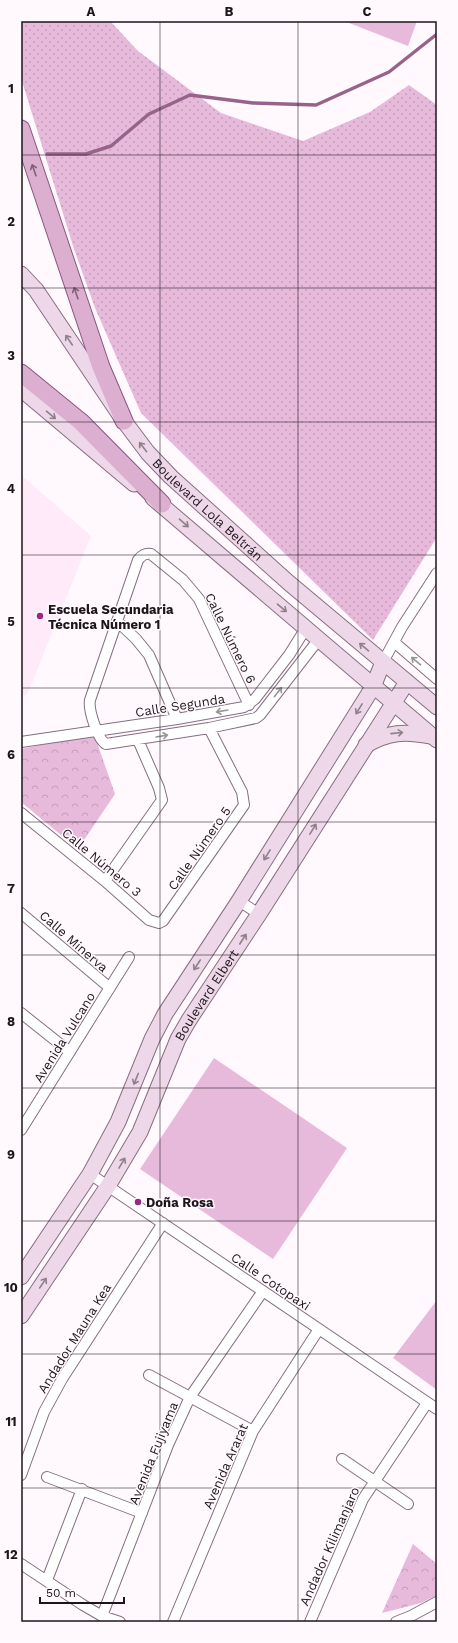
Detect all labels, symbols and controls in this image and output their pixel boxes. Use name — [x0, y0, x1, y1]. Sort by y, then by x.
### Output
text: A — [87, 4, 96, 19]
text: B — [225, 4, 234, 19]
text: C — [363, 4, 372, 19]
text: 1 — [8, 81, 14, 96]
one-way arrow — [30, 164, 37, 177]
text: 2 — [7, 214, 15, 229]
one-way arrow — [72, 287, 79, 300]
one-way arrow — [65, 335, 73, 346]
text: 3 — [7, 348, 15, 363]
one-way arrow — [45, 410, 56, 419]
one-way arrow — [139, 441, 147, 452]
street label: Boulevard Lola Beltrán — [149, 456, 266, 564]
text: 4 — [7, 481, 16, 496]
one-way arrow — [179, 519, 189, 528]
street label: Calle Número 6 — [202, 591, 259, 686]
place label: Escuela Secundaria Técnica Número 1 — [48, 602, 174, 632]
one-way arrow — [277, 604, 288, 613]
marker: Escuela Secundaria Técnica Número 1 — [35, 611, 45, 621]
text: 5 — [7, 614, 15, 629]
one-way arrow — [358, 642, 369, 651]
one-way arrow — [410, 656, 421, 665]
one-way arrow — [274, 686, 282, 697]
street label: Calle Segunda — [134, 691, 227, 720]
one-way arrow — [354, 703, 362, 715]
one-way arrow — [216, 708, 229, 716]
one-way arrow — [391, 729, 404, 737]
one-way arrow — [155, 732, 168, 740]
text: 6 — [7, 747, 15, 762]
street label: Calle Número 5 — [165, 804, 234, 893]
one-way arrow — [309, 824, 317, 835]
street label: Calle Número 3 — [59, 825, 144, 900]
one-way arrow — [263, 849, 271, 861]
text: 7 — [7, 881, 15, 896]
street label: Calle Minerva — [36, 908, 111, 976]
one-way arrow — [239, 933, 247, 944]
street label: Boulevard Elbert — [172, 946, 242, 1043]
one-way arrow — [193, 959, 201, 970]
street label: Avenida Vulcano — [31, 989, 98, 1085]
text: 8 — [7, 1014, 15, 1029]
one-way arrow — [132, 1072, 140, 1084]
text: 9 — [7, 1147, 15, 1162]
one-way arrow — [118, 1157, 126, 1169]
place label: Doña Rosa — [146, 1195, 214, 1210]
marker: Doña Rosa — [133, 1197, 143, 1207]
street label: Calle Cotopaxi — [228, 1249, 313, 1313]
one-way arrow — [39, 1278, 47, 1289]
text: 10 — [4, 1280, 18, 1295]
street label: Andador Mauna Kea — [35, 1280, 115, 1396]
street label: Avenida Fujiyama — [126, 1399, 181, 1507]
text: 11 — [5, 1414, 17, 1429]
street label: Avenida Ararat — [200, 1421, 251, 1511]
street label: Andador Kilimanjaro — [296, 1484, 363, 1608]
text: 12 — [4, 1547, 18, 1562]
scale bar — [40, 1579, 124, 1605]
text: 50 m — [46, 1586, 76, 1600]

